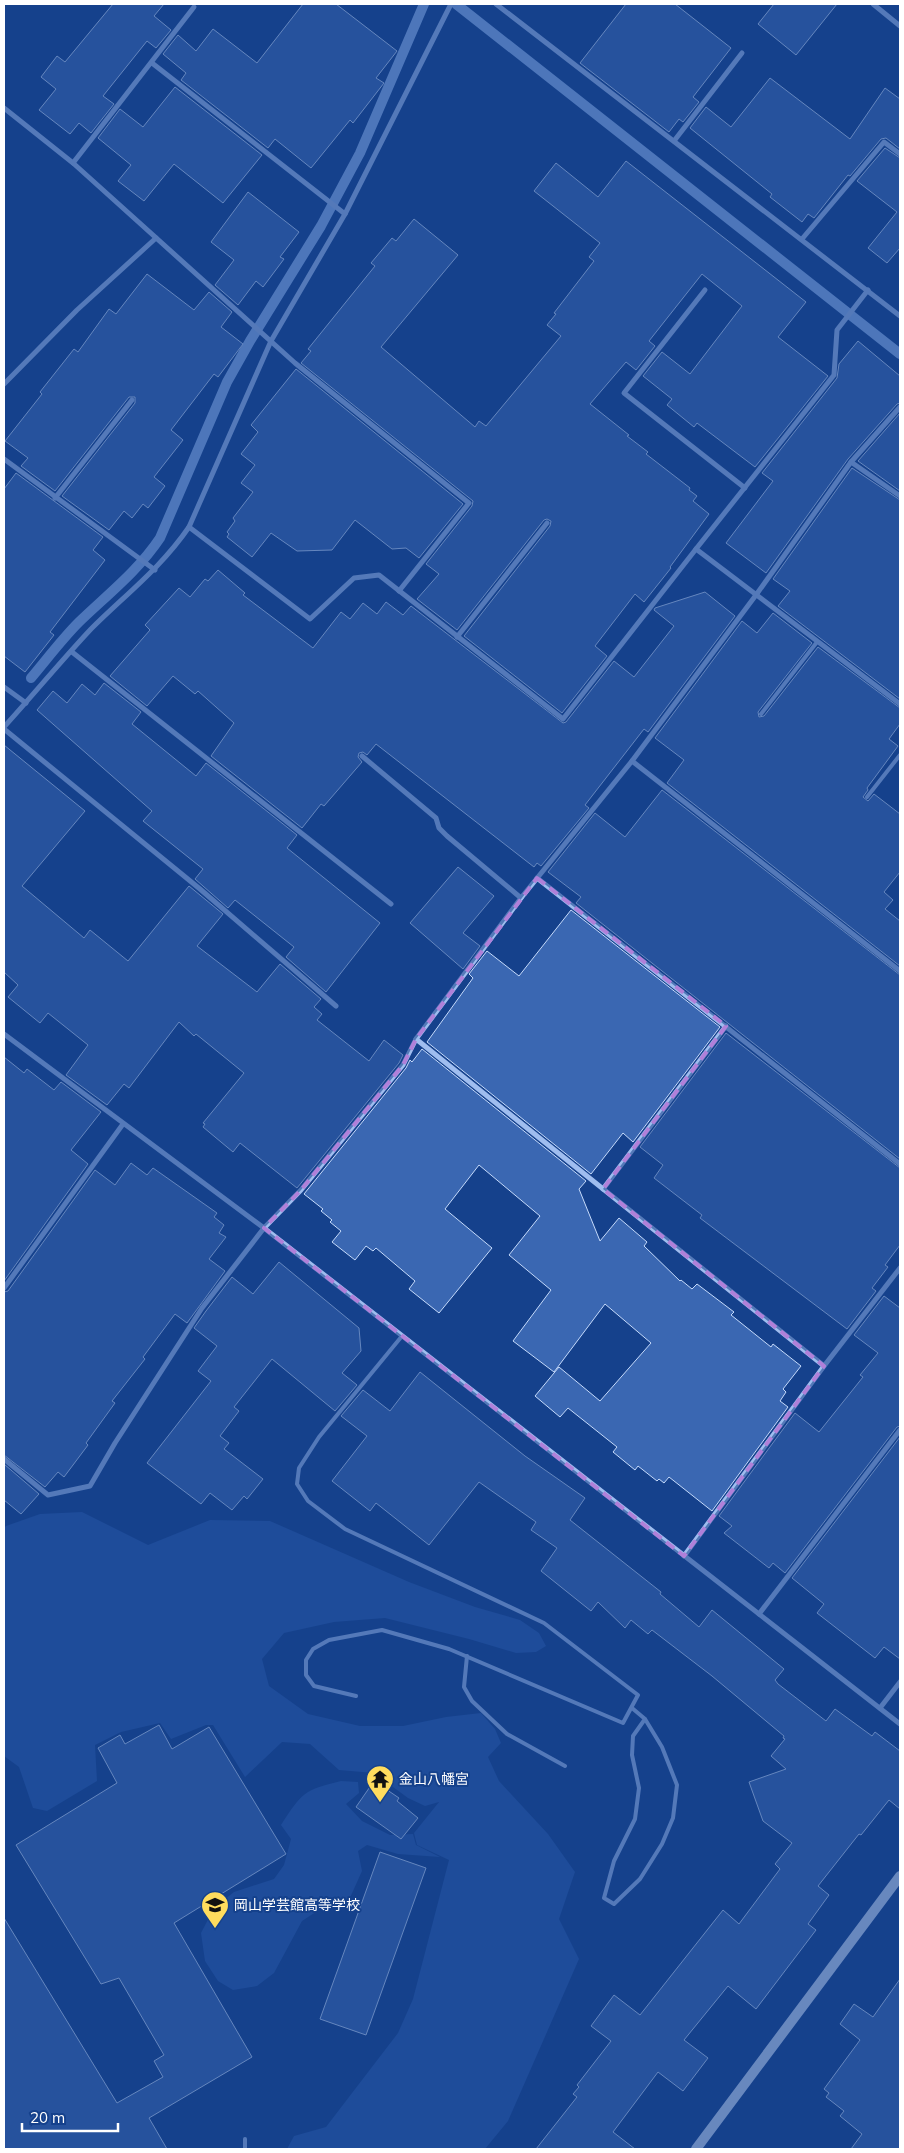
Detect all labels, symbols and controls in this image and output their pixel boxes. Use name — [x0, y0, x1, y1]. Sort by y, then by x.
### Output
temple icon: 金山八幡宮 — [365, 1764, 395, 1803]
place label: 金山八幡宮 — [399, 1770, 469, 1788]
school or university icon: 岡山学芸館高等学校 — [200, 1890, 230, 1929]
place label: 岡山学芸館高等学校 — [234, 1896, 360, 1914]
scale bar — [22, 2100, 119, 2132]
text: 20 m — [30, 2108, 65, 2127]

